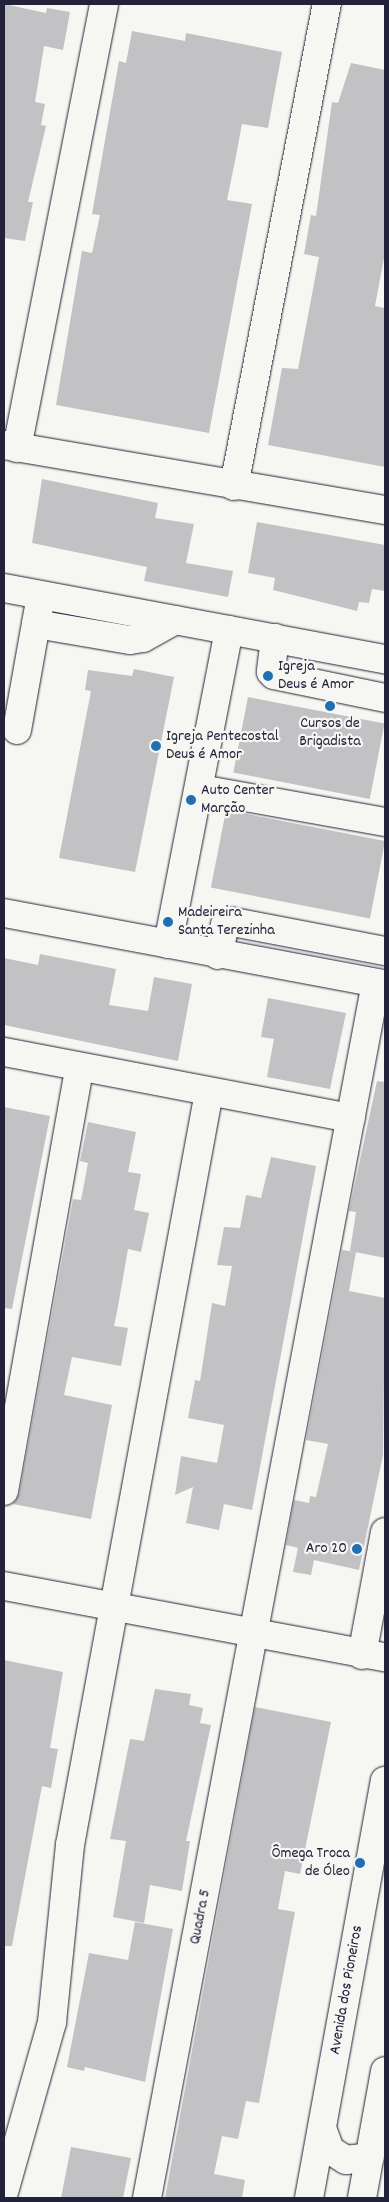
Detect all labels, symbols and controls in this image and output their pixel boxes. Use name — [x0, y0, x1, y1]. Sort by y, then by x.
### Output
place label: Igreja Deus é Amor — [278, 657, 354, 695]
marker: Igreja Deus é Amor — [262, 670, 274, 682]
marker: Cursos de Brigadista — [324, 700, 336, 712]
place label: Cursos de Brigadista — [299, 714, 361, 752]
place label: Igreja Pentecostal Deus é Amor — [166, 727, 278, 765]
marker: Igreja Pentecostal Deus é Amor — [150, 740, 162, 752]
place label: Auto Center Marção — [201, 781, 275, 819]
marker: Auto Center Marção — [185, 794, 197, 806]
place label: Madeireira Santa Terezinha — [178, 903, 275, 941]
marker: Madeireira Santa Terezinha — [162, 916, 174, 928]
place label: Aro 20 — [306, 1539, 347, 1559]
marker: Aro 20 — [351, 1543, 363, 1555]
place label: Ômega Troca de Óleo — [272, 1844, 350, 1882]
marker: Ômega Troca de Óleo — [354, 1857, 366, 1869]
street label: Quadra 5 — [186, 1888, 216, 1946]
street label: Avenida dos Pioneiros — [326, 1924, 368, 2056]

